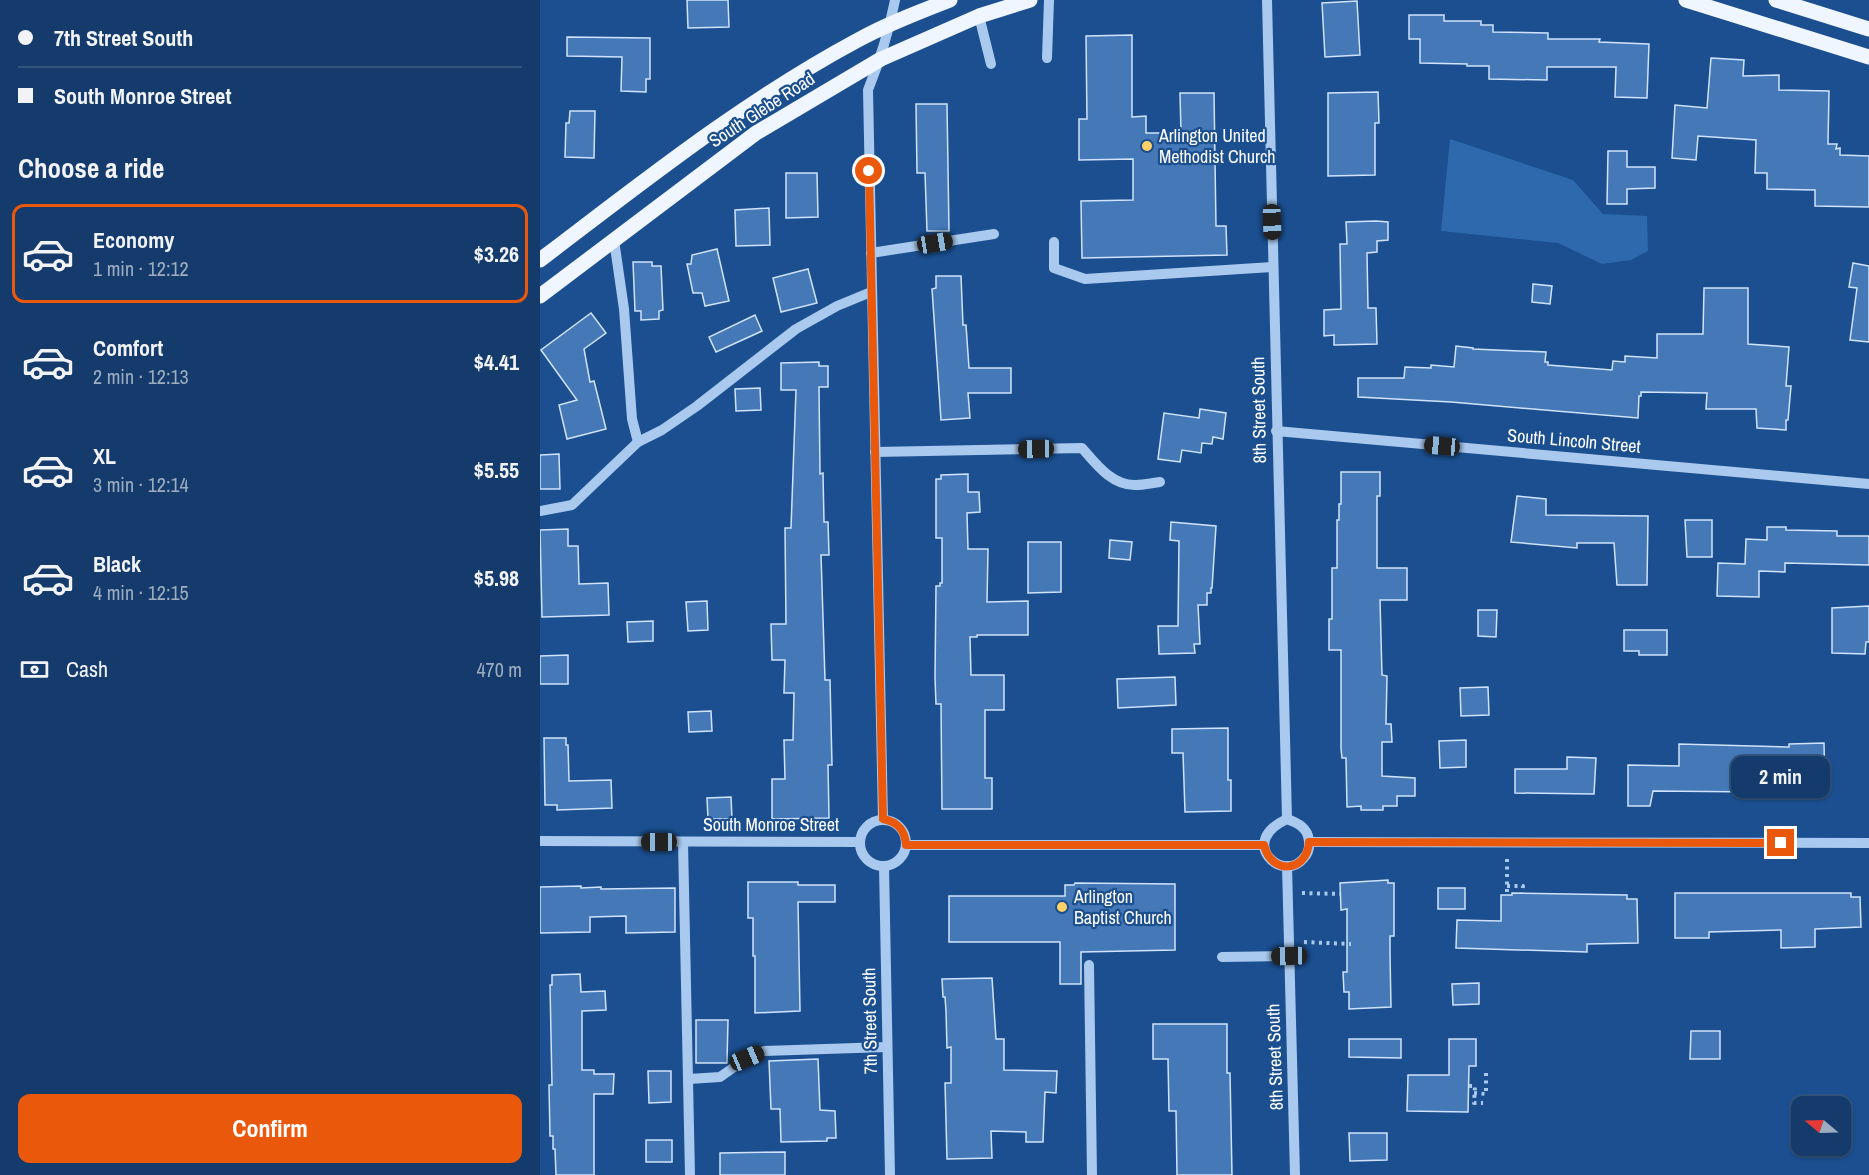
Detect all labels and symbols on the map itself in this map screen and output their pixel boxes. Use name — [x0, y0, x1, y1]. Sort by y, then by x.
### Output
street label: South Glebe Road — [704, 66, 819, 153]
place label: Arlington United Methodist Church — [1158, 123, 1276, 169]
marker: Arlington United Methodist Church — [1140, 139, 1154, 153]
route start — [855, 157, 882, 184]
car — [1262, 204, 1282, 240]
car — [916, 231, 954, 255]
street label: 8th Street South — [1245, 356, 1272, 464]
street label: South Lincoln Street — [1506, 422, 1642, 459]
car — [1423, 435, 1461, 457]
car — [1018, 440, 1054, 458]
callout: 2 min — [1732, 756, 1830, 798]
street label: South Monroe Street — [703, 812, 839, 837]
route end — [1767, 829, 1794, 856]
car — [641, 833, 677, 851]
place label: Arlington Baptist Church — [1073, 884, 1172, 930]
marker: Arlington Baptist Church — [1055, 900, 1069, 914]
car — [1271, 947, 1307, 965]
street label: 7th Street South — [856, 967, 883, 1075]
street label: 8th Street South — [1260, 1003, 1289, 1111]
car — [727, 1043, 767, 1073]
north arrow — [1791, 1096, 1851, 1156]

